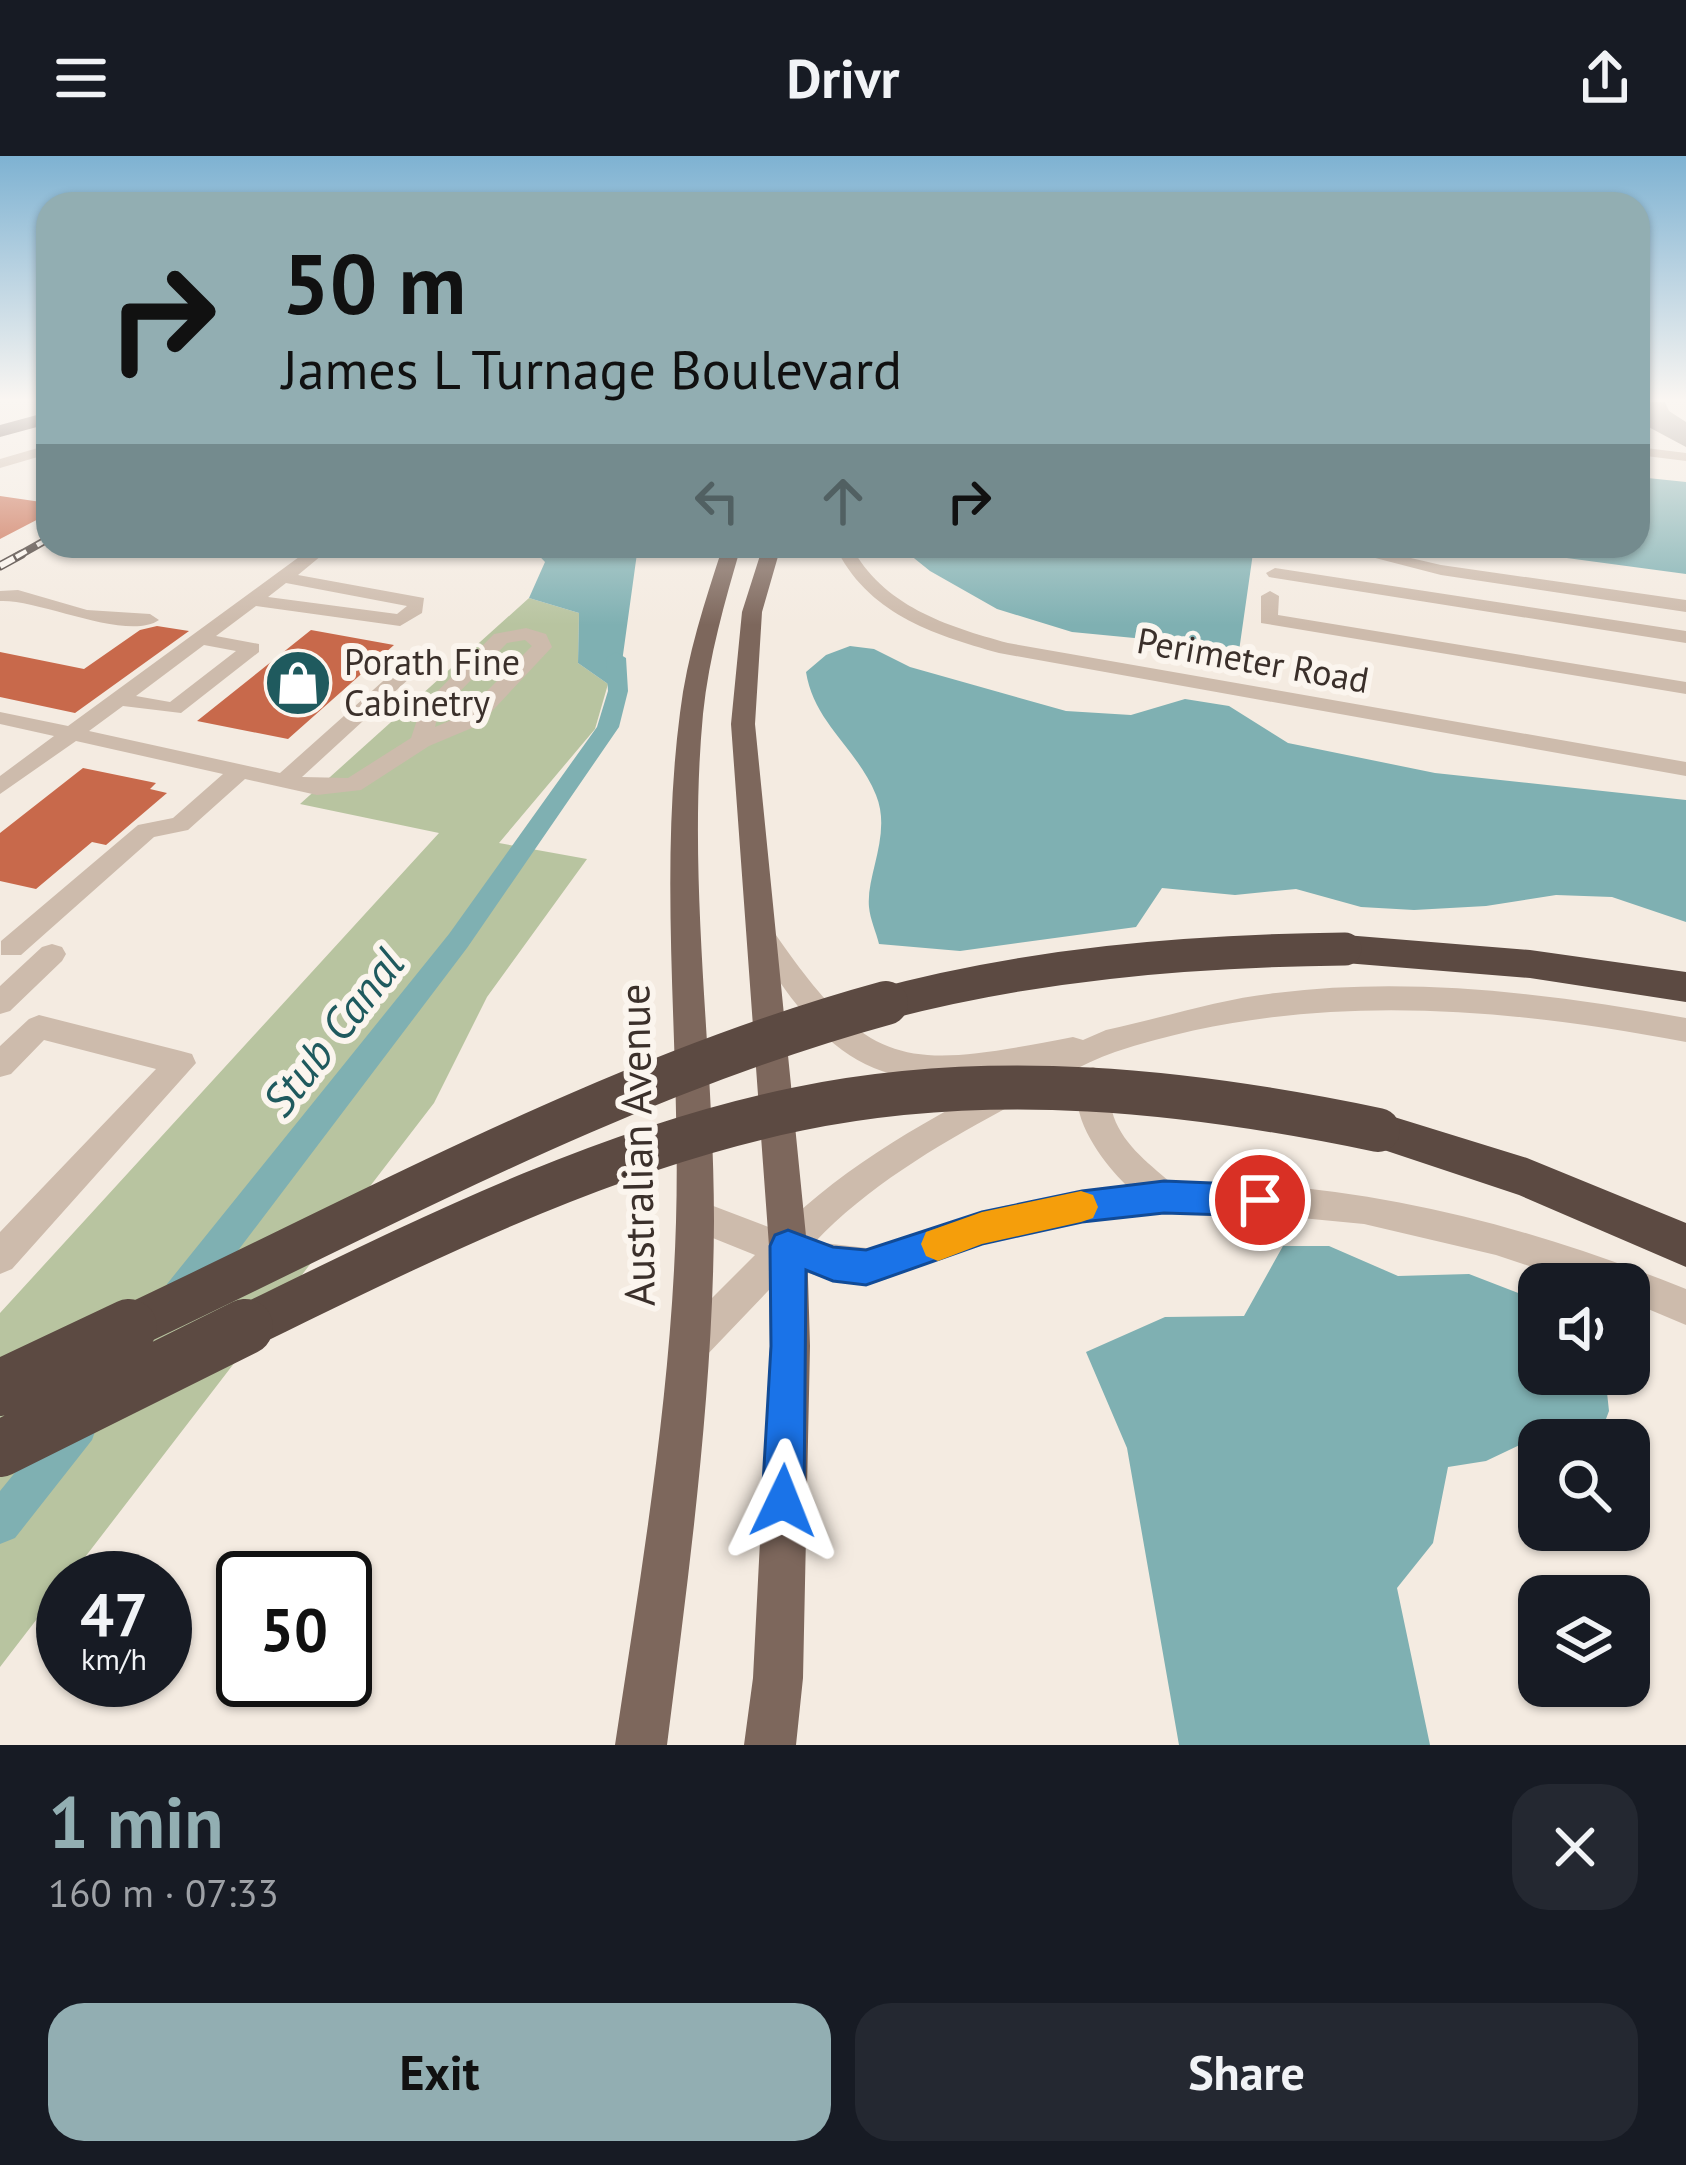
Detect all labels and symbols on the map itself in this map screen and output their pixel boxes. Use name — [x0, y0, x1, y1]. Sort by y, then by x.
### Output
street label: Perimeter Road — [1133, 616, 1373, 703]
place label: Porath Fine Cabinetry — [344, 638, 520, 726]
shop icon: Porath Fine Cabinetry — [263, 648, 333, 718]
water label: Stub Canal — [249, 936, 416, 1127]
street label: Australian Avenue — [606, 983, 667, 1307]
pin — [1209, 1149, 1311, 1251]
position arrow — [720, 1438, 846, 1564]
speed limit sign: 50 — [216, 1551, 372, 1707]

